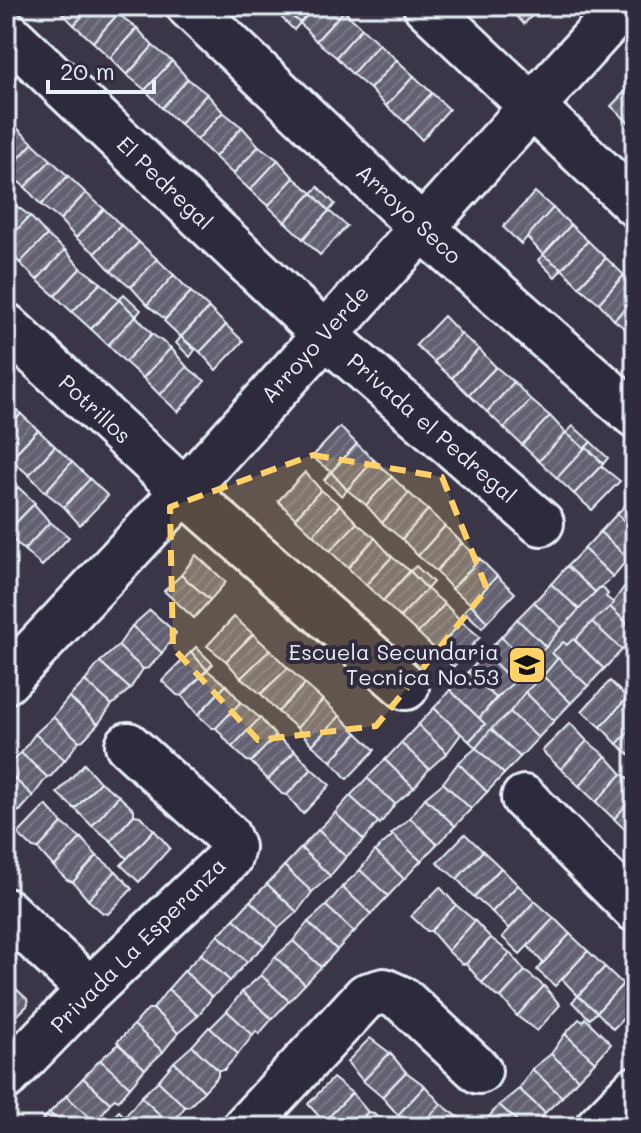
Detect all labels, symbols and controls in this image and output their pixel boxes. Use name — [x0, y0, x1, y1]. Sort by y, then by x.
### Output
scale bar — [48, 44, 154, 94]
text: 20 m — [60, 55, 115, 86]
street label: El Pedregal — [111, 130, 220, 236]
street label: Arroyo Seco — [350, 157, 468, 270]
street label: Arroyo Verde — [254, 279, 375, 408]
street label: Privada el Pedregal — [342, 346, 523, 509]
street label: Potrillos — [53, 368, 138, 449]
place label: Escuela Secundaria Tecnica No.53 — [289, 637, 499, 691]
school or university icon: Escuela Secundaria Tecnica No.53 — [506, 644, 548, 686]
street label: Privada La Esperanza — [44, 851, 232, 1039]

